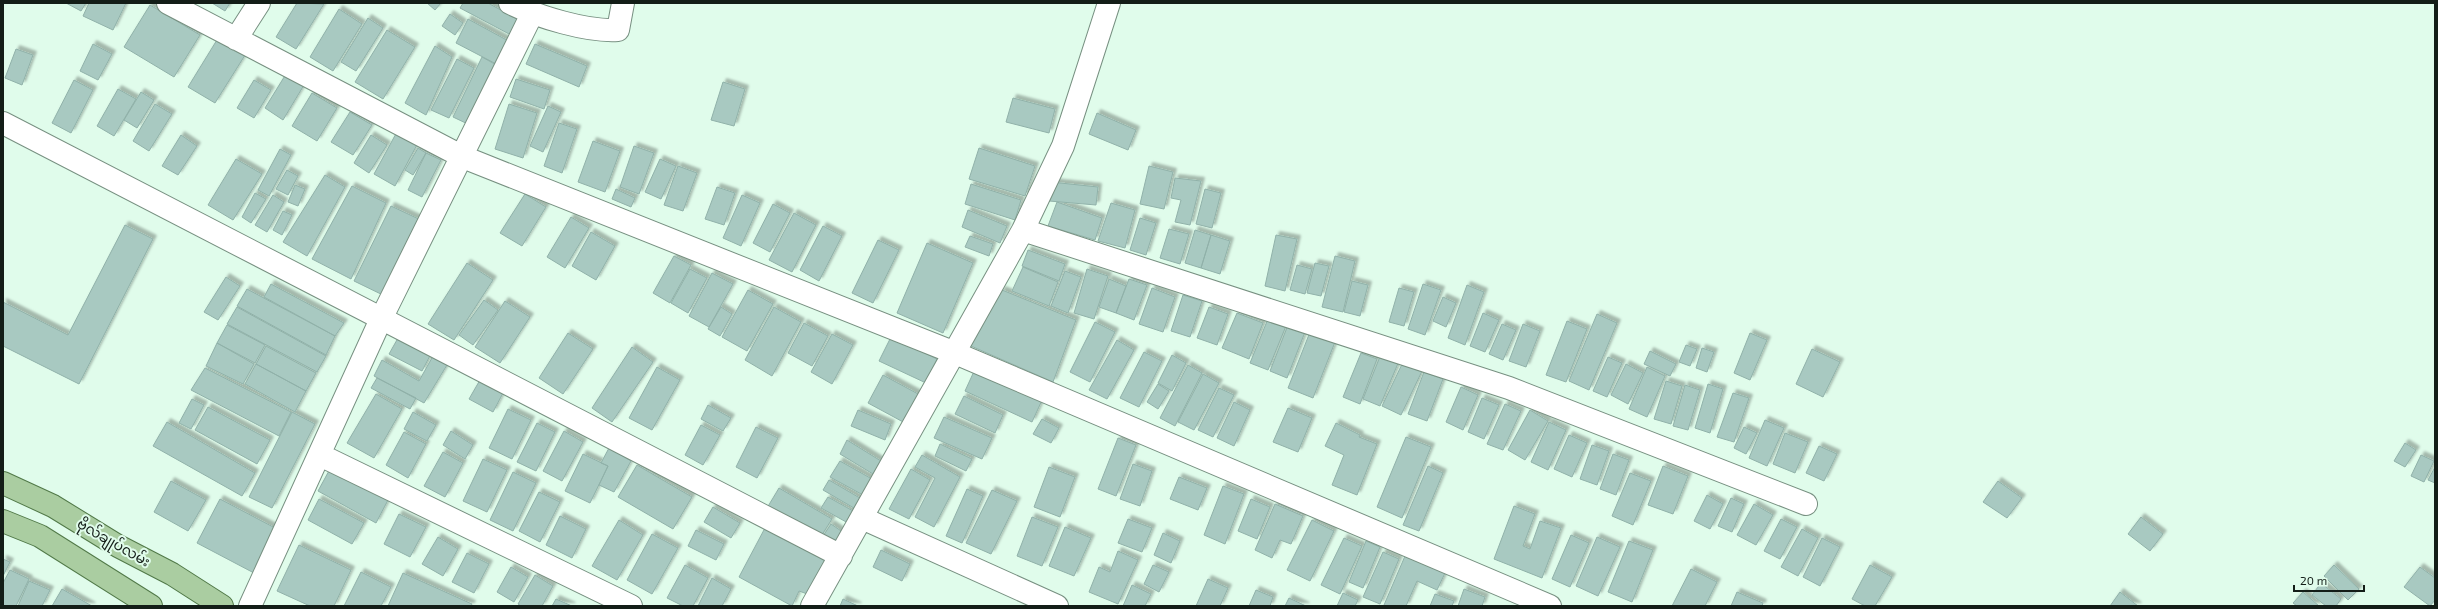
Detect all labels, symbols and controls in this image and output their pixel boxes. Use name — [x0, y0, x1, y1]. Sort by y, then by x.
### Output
street label: ဗိုလ်ချုပ်လမ်း — [72, 513, 154, 573]
scale bar — [2294, 567, 2364, 593]
text: 20 m — [2300, 573, 2327, 587]

